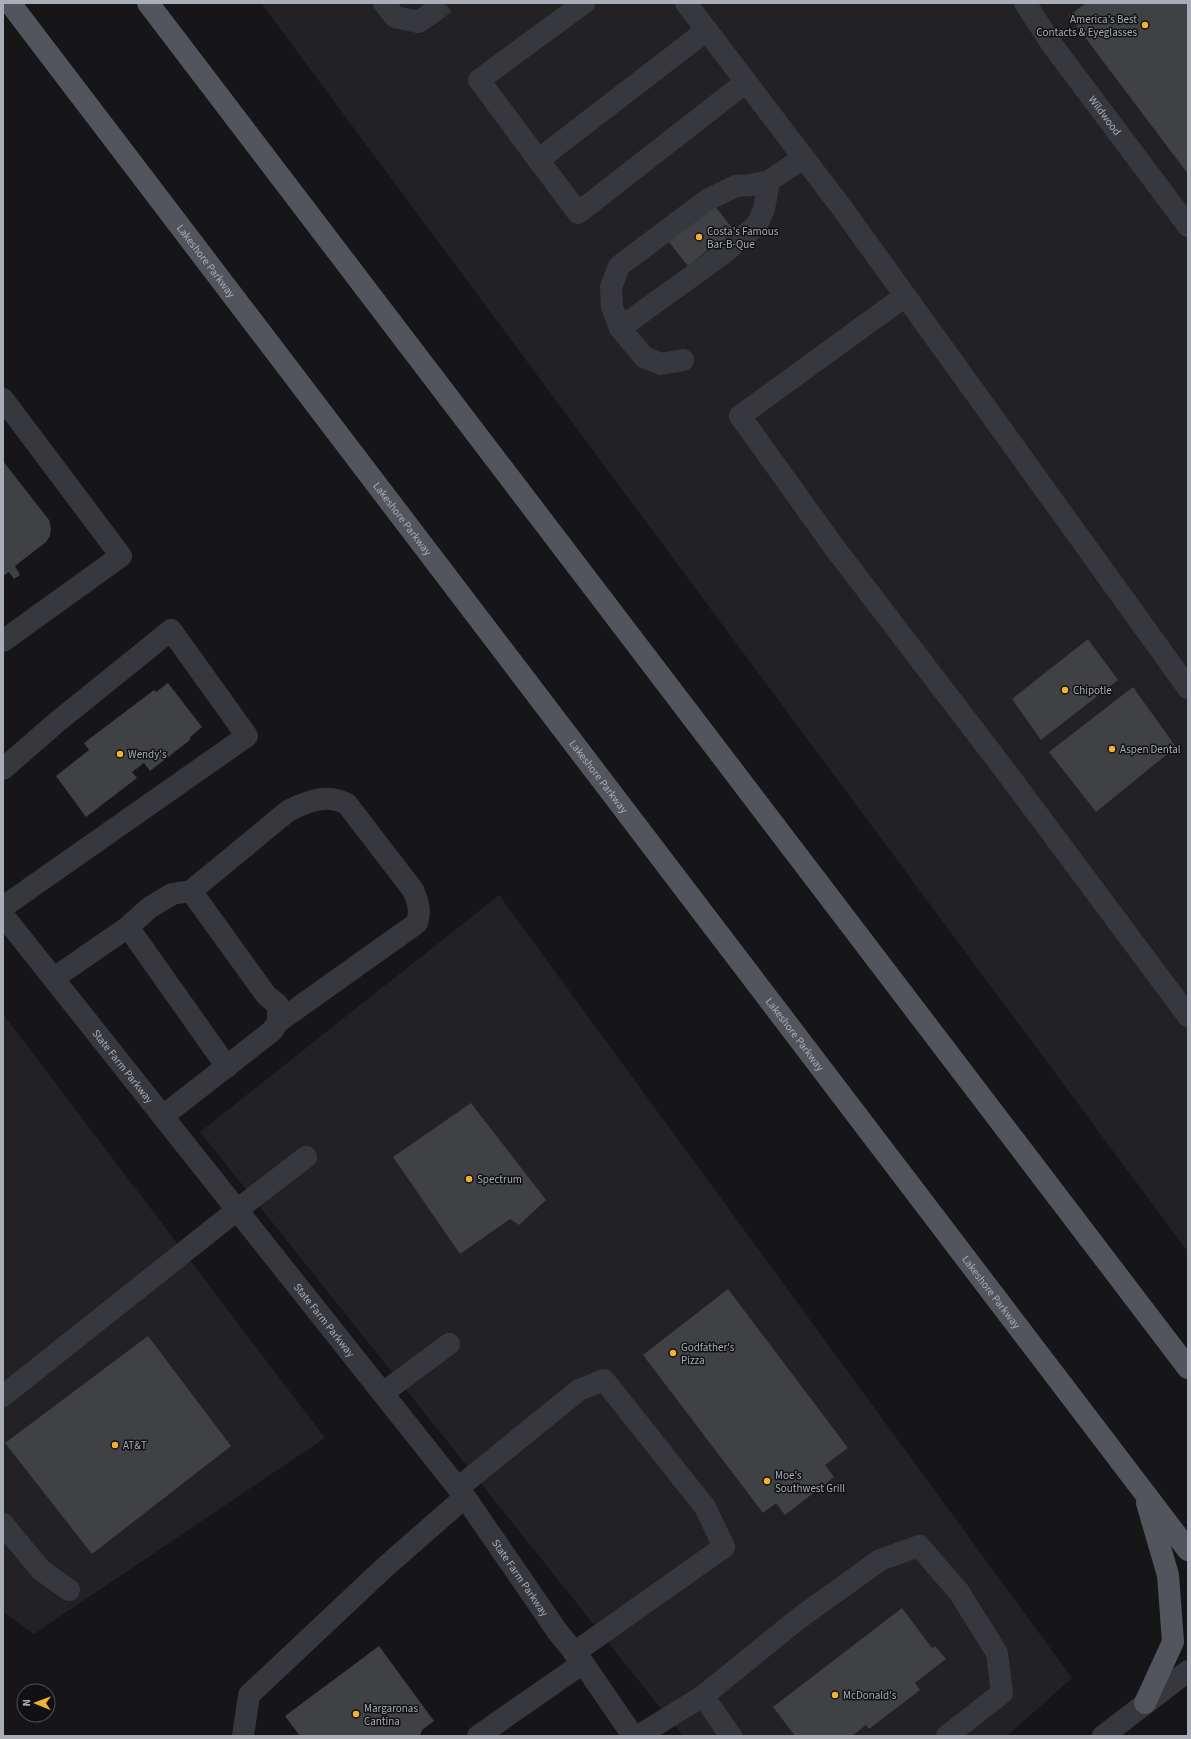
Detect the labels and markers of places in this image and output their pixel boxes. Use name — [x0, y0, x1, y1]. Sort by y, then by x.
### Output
place label: America's Best Contacts & Eyeglasses — [1036, 12, 1137, 40]
marker: America's Best Contacts & Eyeglasses — [1140, 20, 1150, 30]
place label: Costa's Famous Bar-B-Que — [707, 224, 779, 252]
marker: Costa's Famous Bar-B-Que — [694, 232, 704, 242]
place label: Chipotle — [1073, 683, 1112, 698]
marker: Chipotle — [1060, 685, 1070, 695]
place label: Aspen Dental — [1120, 742, 1181, 757]
marker: Aspen Dental — [1107, 744, 1117, 754]
place label: Wendy's — [128, 747, 167, 762]
marker: Wendy's — [115, 749, 125, 759]
place label: Spectrum — [477, 1172, 522, 1187]
marker: Spectrum — [464, 1174, 474, 1184]
place label: Godfather's Pizza — [681, 1340, 735, 1368]
marker: Godfather's Pizza — [668, 1348, 678, 1358]
place label: AT&T — [123, 1438, 147, 1453]
marker: AT&T — [110, 1440, 120, 1450]
place label: Moe's Southwest Grill — [775, 1468, 845, 1496]
marker: Moe's Southwest Grill — [762, 1476, 772, 1486]
place label: McDonald's — [843, 1688, 897, 1703]
marker: McDonald's — [830, 1690, 840, 1700]
place label: Margaronas Cantina — [364, 1701, 418, 1729]
marker: Margaronas Cantina — [351, 1709, 361, 1719]

